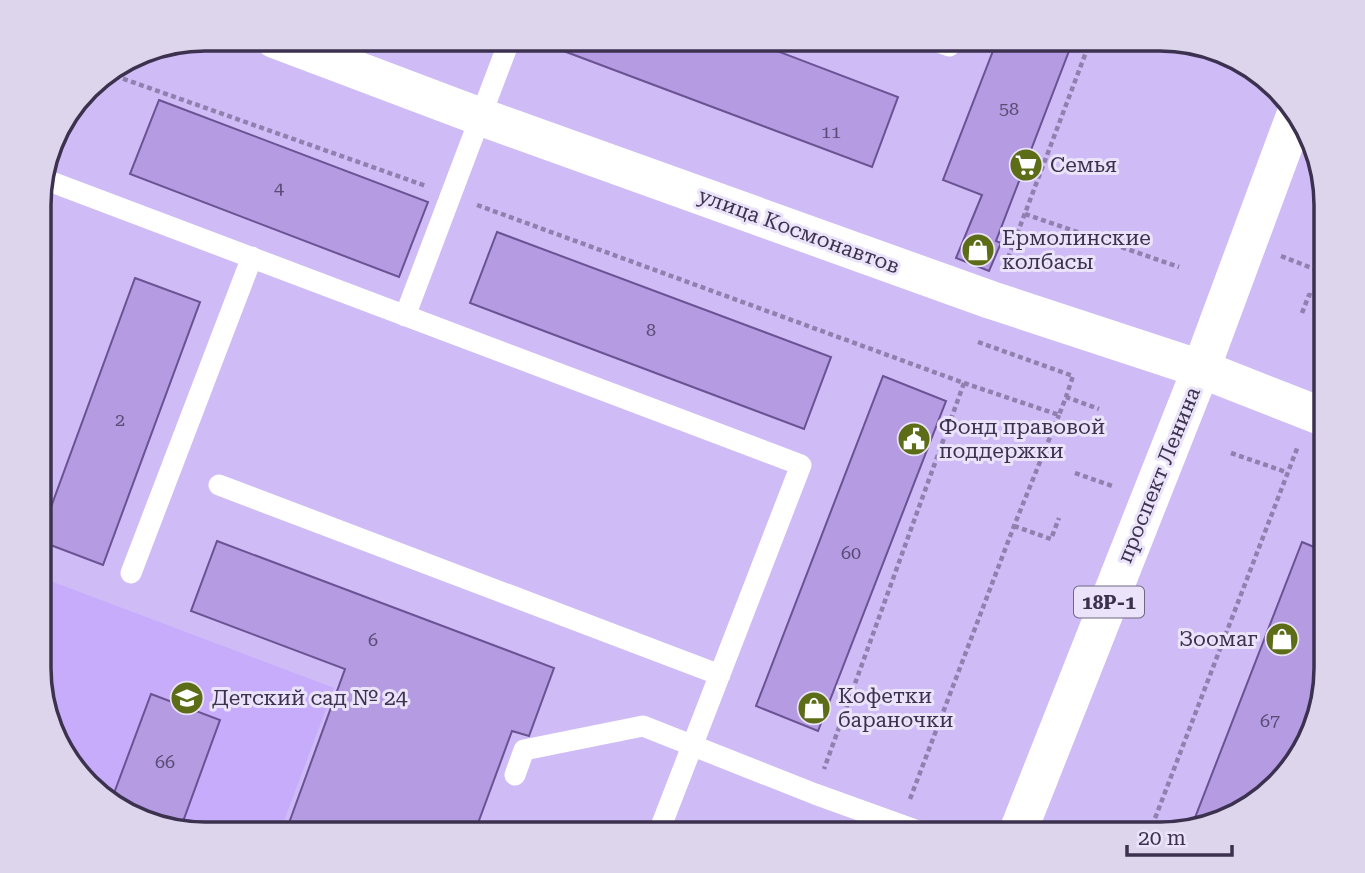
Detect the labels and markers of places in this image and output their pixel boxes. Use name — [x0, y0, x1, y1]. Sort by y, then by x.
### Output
supermarket icon: Семья — [1007, 146, 1045, 184]
place label: Семья — [1050, 153, 1117, 177]
place label: Ермолинские колбасы — [1002, 226, 1151, 274]
shop icon: Ермолинские колбасы — [959, 231, 997, 269]
place label: Фонд правовой поддержки — [939, 415, 1105, 463]
public building icon: Фонд правовой поддержки — [895, 420, 933, 458]
shop icon: Зоомаг — [1263, 620, 1301, 658]
place label: Зоомаг — [1179, 627, 1258, 651]
school or university icon: Детский сад № 24 — [168, 679, 206, 717]
place label: Кофетки бараночки — [838, 684, 953, 732]
place label: Детский сад № 24 — [212, 686, 408, 710]
shop icon: Кофетки бараночки — [795, 689, 833, 727]

